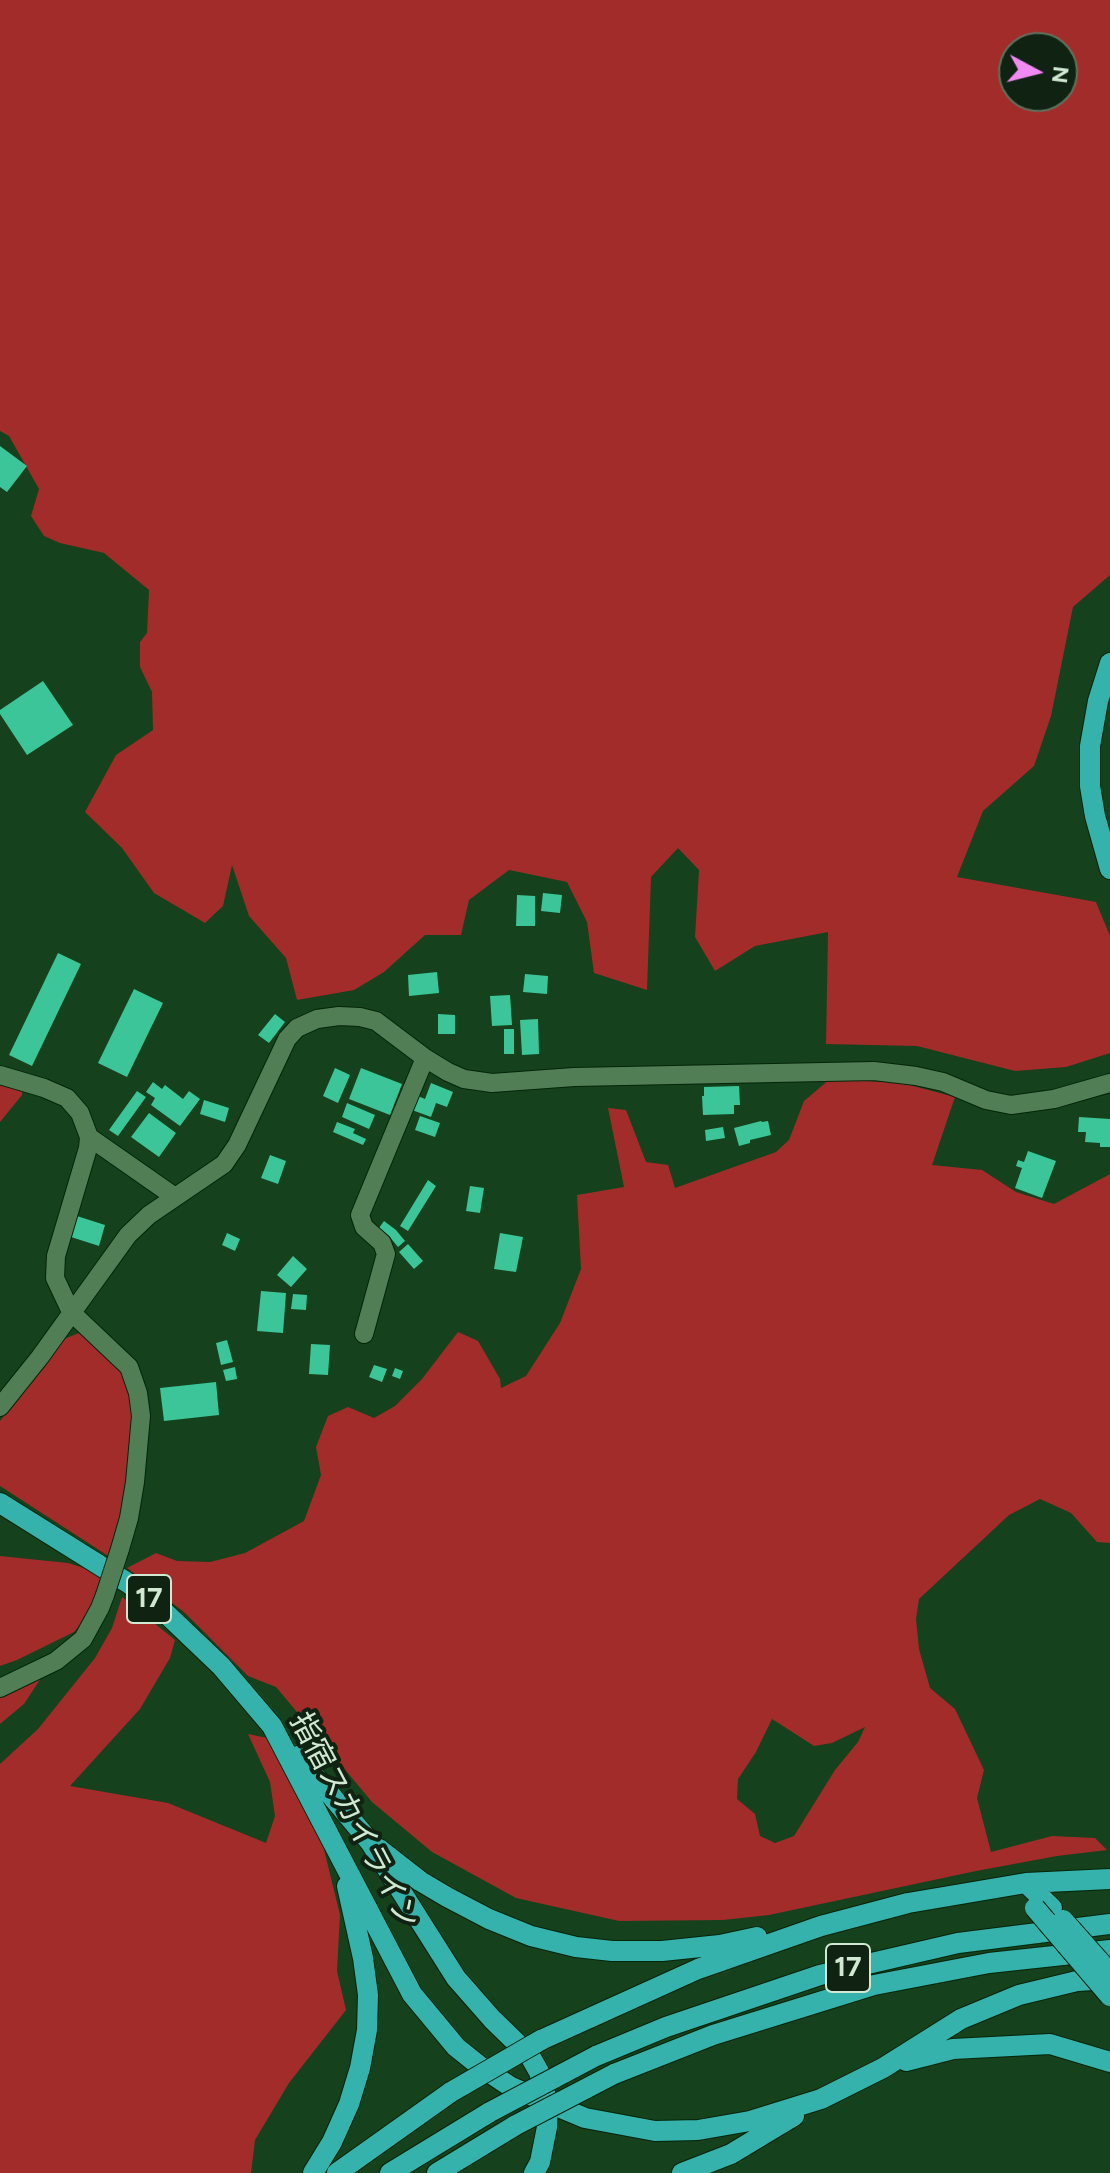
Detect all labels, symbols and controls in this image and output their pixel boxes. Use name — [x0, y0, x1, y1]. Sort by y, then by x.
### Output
north arrow — [998, 32, 1078, 112]
text: N — [1046, 65, 1075, 85]
road number: 17 — [127, 1575, 171, 1623]
street label: 指宿スカイライン — [282, 1707, 426, 1935]
road number: 17 — [826, 1944, 870, 1992]

